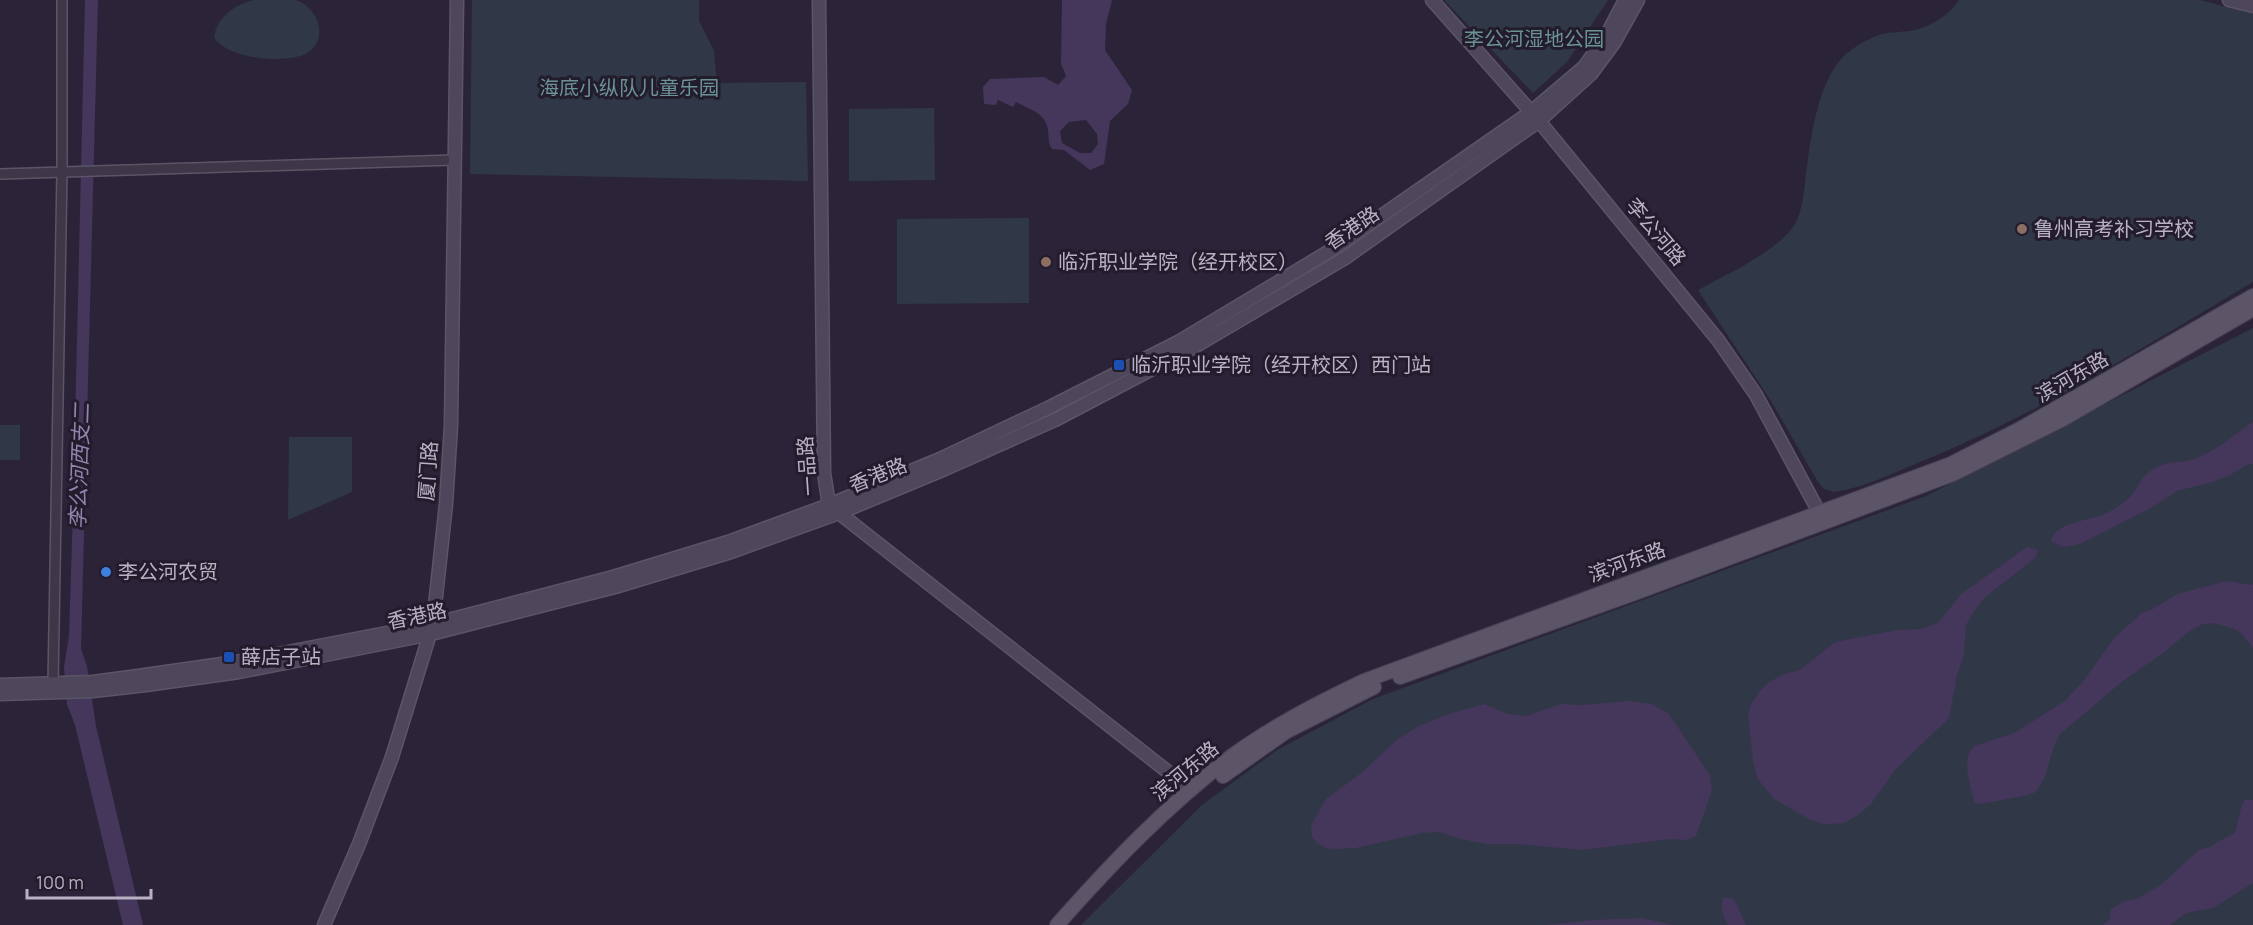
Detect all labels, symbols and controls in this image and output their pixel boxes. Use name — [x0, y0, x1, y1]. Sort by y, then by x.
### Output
park label: 李公河湿地公园 — [1464, 25, 1604, 52]
park label: 海底小纵队儿童乐园 — [539, 74, 719, 101]
street label: 李公河路 — [1620, 192, 1692, 271]
street label: 香港路 — [1319, 200, 1384, 256]
place label: 鲁州高考补习学校 — [2034, 215, 2194, 242]
marker: 鲁州高考补习学校 — [2015, 222, 2029, 236]
place label: 临沂职业学院（经开校区） — [1058, 248, 1298, 275]
marker: 临沂职业学院（经开校区） — [1039, 255, 1053, 269]
street label: 滨河东路 — [2030, 345, 2113, 408]
place label: 临沂职业学院（经开校区）西门站 — [1131, 351, 1431, 378]
marker: 临沂职业学院（经开校区）西门站 — [1112, 358, 1126, 372]
water label: 李公河西支二 — [63, 402, 95, 529]
street label: 一品路 — [791, 435, 822, 497]
street label: 厦门路 — [412, 440, 443, 502]
street label: 香港路 — [845, 451, 911, 498]
street label: 滨河东路 — [1585, 535, 1669, 588]
place label: 李公河农贸 — [118, 558, 218, 585]
marker: 李公河农贸 — [99, 565, 113, 579]
street label: 香港路 — [385, 596, 449, 635]
place label: 薛店子站 — [241, 643, 321, 670]
marker: 薛店子站 — [222, 650, 236, 664]
street label: 滨河东路 — [1145, 735, 1224, 807]
scale bar — [27, 862, 152, 900]
text: 100 m — [36, 870, 84, 894]

